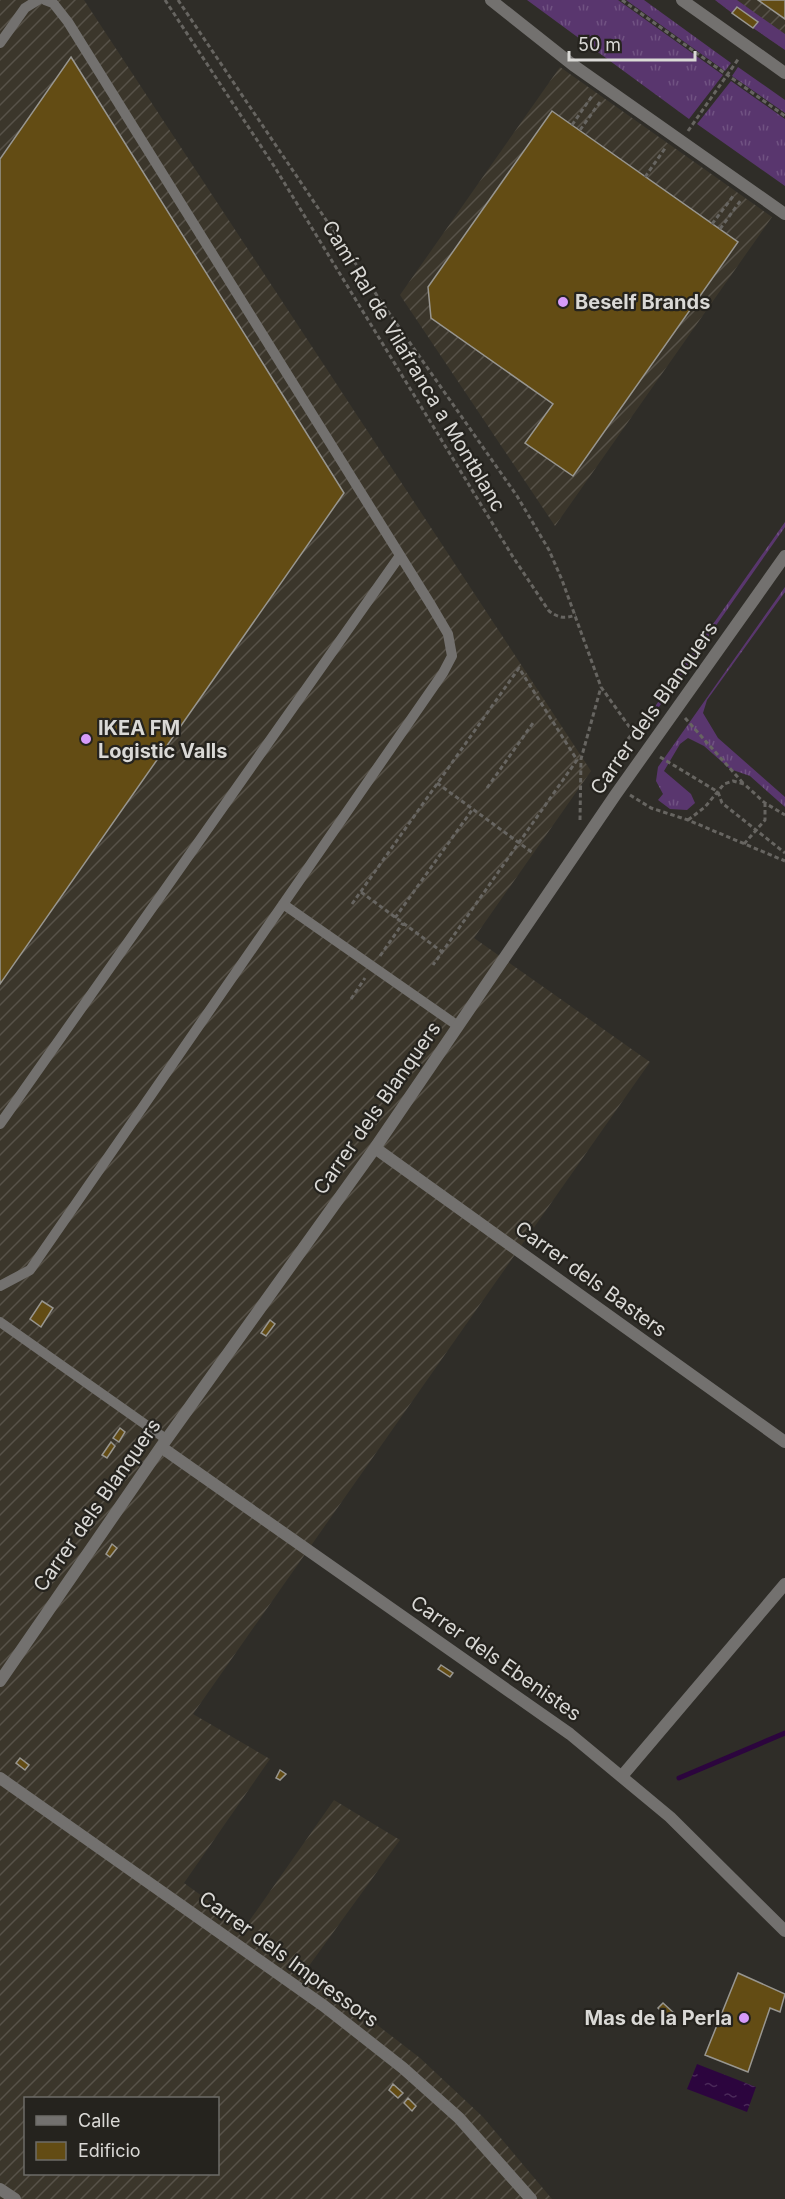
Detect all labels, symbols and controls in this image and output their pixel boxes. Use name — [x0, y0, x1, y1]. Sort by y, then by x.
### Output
scale bar — [569, 24, 695, 62]
text: 50 m — [578, 34, 621, 55]
street label: Camí Ral de Vilafranca a Montblanc — [317, 216, 511, 516]
place label: Beself Brands — [575, 290, 710, 314]
marker: Beself Brands — [556, 295, 570, 309]
street label: Carrer dels Blanquers — [585, 617, 723, 799]
place label: IKEA FM Logistic Valls — [98, 716, 227, 763]
marker: IKEA FM Logistic Valls — [79, 732, 93, 746]
street label: Carrer dels Blanquers — [308, 1017, 446, 1199]
street label: Carrer dels Basters — [510, 1216, 672, 1342]
street label: Carrer dels Blanquers — [28, 1414, 166, 1596]
street label: Carrer dels Ebenistes — [406, 1590, 586, 1726]
street label: Carrer dels Impressors — [195, 1886, 383, 2032]
place label: Mas de la Perla — [585, 2006, 732, 2030]
marker: Mas de la Perla — [737, 2011, 751, 2025]
legend — [24, 2097, 219, 2175]
text: Calle — [78, 2110, 120, 2131]
text: Edificio — [78, 2140, 141, 2161]

